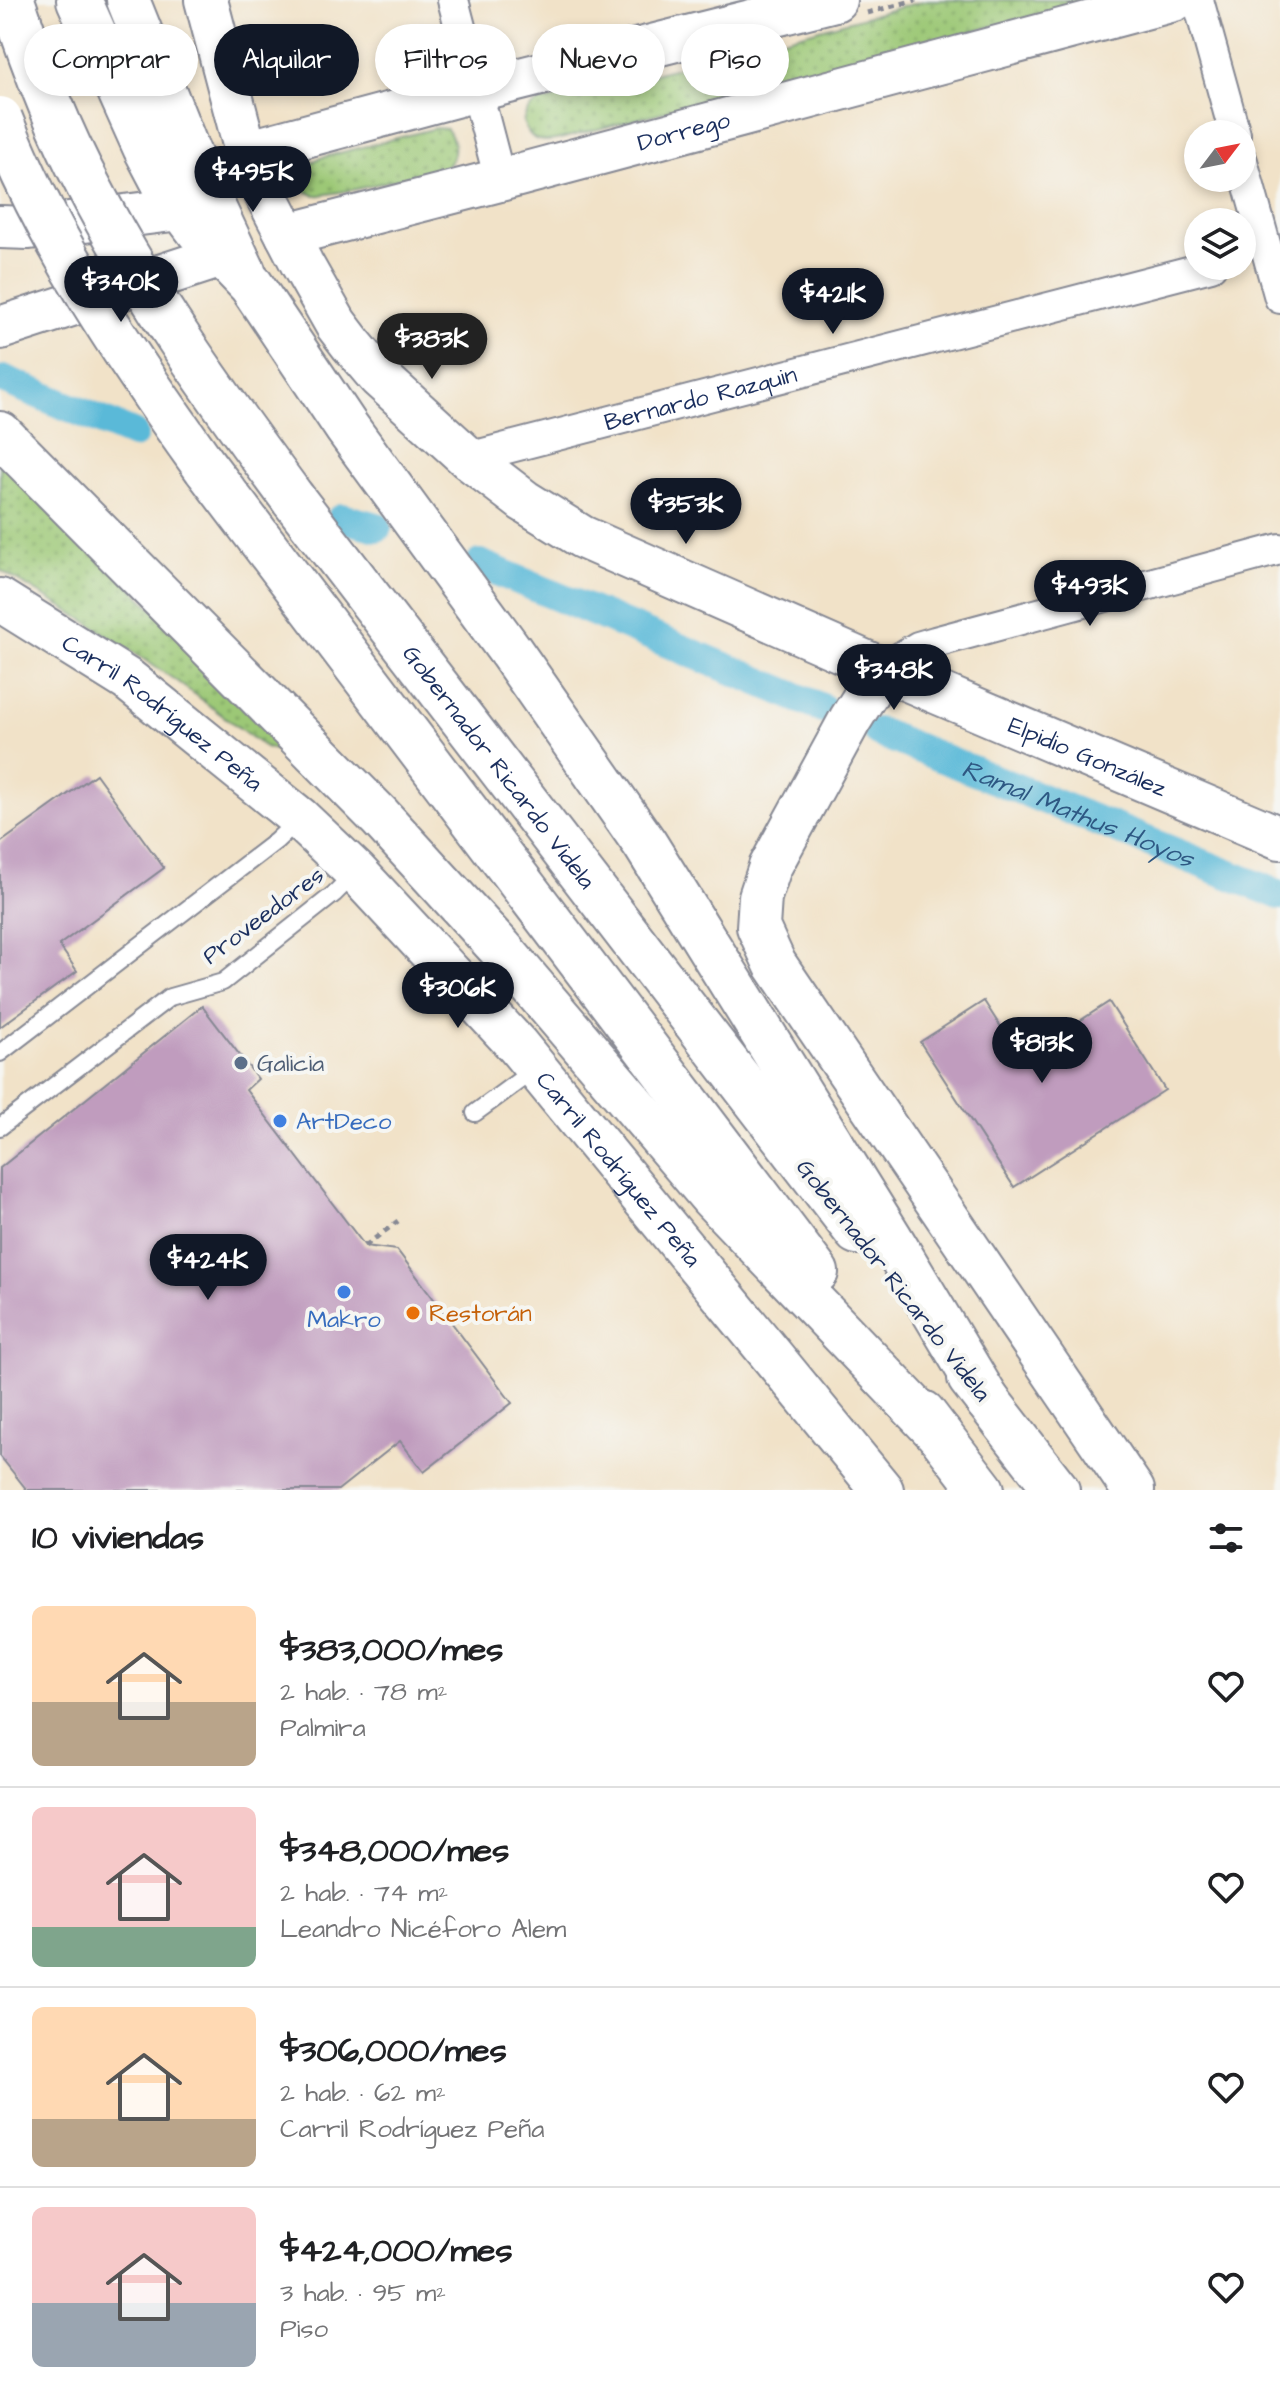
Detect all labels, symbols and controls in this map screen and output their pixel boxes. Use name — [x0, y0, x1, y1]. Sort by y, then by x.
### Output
chip: Comprar — [24, 24, 198, 96]
chip: Alquilar — [214, 24, 359, 96]
chip: Filtros — [375, 24, 516, 96]
chip: Nuevo — [532, 24, 665, 96]
chip: Piso — [681, 24, 789, 96]
street label: Dorrego — [634, 103, 734, 161]
north arrow — [1184, 120, 1256, 192]
map controls — [1184, 120, 1256, 280]
pin: $495K — [197, 146, 309, 214]
text: $495K — [212, 154, 294, 190]
button: layers — [1184, 208, 1256, 280]
pin: $340K — [65, 256, 177, 324]
text: $340K — [82, 264, 160, 300]
pin: $421K — [777, 268, 889, 336]
text: $421K — [800, 276, 866, 312]
pin: $383K — [376, 313, 488, 381]
text: $383K — [395, 321, 469, 357]
street label: Bernardo Razquin — [601, 358, 801, 440]
pin: $353K — [630, 478, 742, 546]
text: $353K — [648, 486, 724, 522]
pin: $493K — [1034, 560, 1146, 628]
text: $493K — [1052, 568, 1128, 604]
street label: Carril Rodríguez Peña — [55, 627, 270, 800]
street label: Gobernador Ricardo Videla — [394, 638, 603, 897]
pin: $348K — [838, 644, 950, 712]
text: $348K — [855, 652, 933, 688]
street label: Elpidio González — [1003, 709, 1172, 806]
water label: Ramal Mathus Hoyos — [957, 751, 1201, 878]
street label: Proveedores — [196, 859, 332, 973]
pin: $306K — [402, 962, 514, 1030]
text: $306K — [420, 970, 496, 1006]
pin: $813K — [986, 1017, 1098, 1085]
text: $813K — [1010, 1025, 1074, 1061]
place label: Galicia — [257, 1047, 324, 1081]
marker: Galicia — [232, 1054, 250, 1072]
street label: Carril Rodríguez Peña — [527, 1065, 709, 1275]
place label: ArtDeco — [296, 1105, 392, 1139]
marker: ArtDeco — [271, 1112, 289, 1130]
street label: Gobernador Ricardo Videla — [788, 1152, 999, 1409]
pin: $424K — [152, 1234, 264, 1302]
text: $424K — [168, 1242, 248, 1278]
marker: Makro — [335, 1283, 353, 1301]
place label: Restorán — [429, 1297, 532, 1331]
place label: Makro — [307, 1303, 381, 1337]
marker: Restorán — [404, 1304, 422, 1322]
text: 10 viviendas — [32, 1514, 204, 1562]
icon: filters — [1204, 1516, 1248, 1560]
text: $383,000/mes — [280, 1626, 503, 1674]
icon: home — [96, 1638, 192, 1734]
icon: heart — [1204, 1664, 1248, 1708]
text: 2 hab. · 78 m² — [280, 1674, 447, 1710]
text: Palmira — [280, 1710, 366, 1746]
text: $348,000/mes — [280, 1827, 509, 1875]
icon: home — [96, 1839, 192, 1935]
icon: heart — [1204, 1865, 1248, 1909]
text: 2 hab. · 74 m² — [280, 1875, 448, 1911]
text: Leandro Nicéforo Alem — [280, 1911, 566, 1947]
text: $306,000/mes — [280, 2027, 507, 2075]
icon: home — [96, 2039, 192, 2135]
icon: heart — [1204, 2065, 1248, 2109]
text: 2 hab. · 62 m² — [280, 2075, 446, 2111]
text: Carril Rodríguez Peña — [280, 2111, 544, 2147]
text: $424,000/mes — [280, 2227, 512, 2275]
icon: home — [96, 2239, 192, 2335]
icon: heart — [1204, 2265, 1248, 2309]
text: 3 hab. · 95 m² — [280, 2275, 446, 2311]
text: Piso — [280, 2311, 328, 2347]

